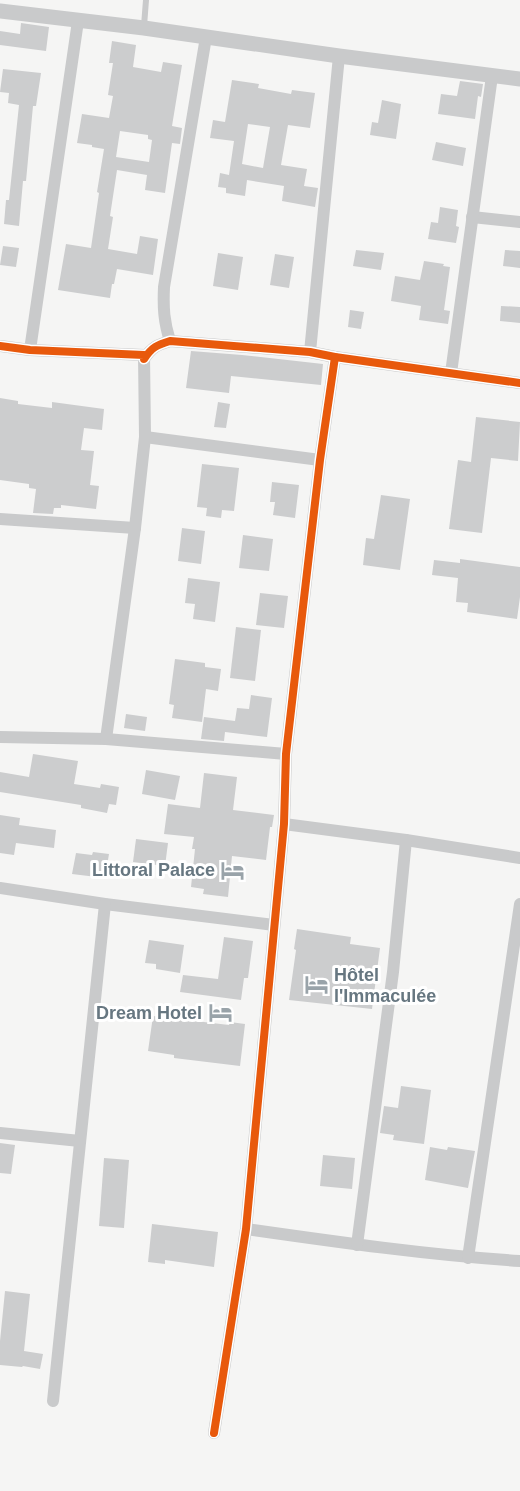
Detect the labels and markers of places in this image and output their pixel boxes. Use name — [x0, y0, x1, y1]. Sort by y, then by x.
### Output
hotel icon: Littoral Palace — [220, 857, 246, 883]
place label: Littoral Palace — [92, 860, 215, 880]
place label: Hôtel l'Immaculée — [334, 965, 436, 1006]
hotel icon: Hôtel l'Immaculée — [303, 972, 329, 998]
hotel icon: Dream Hotel — [207, 1000, 233, 1026]
place label: Dream Hotel — [96, 1003, 202, 1023]

